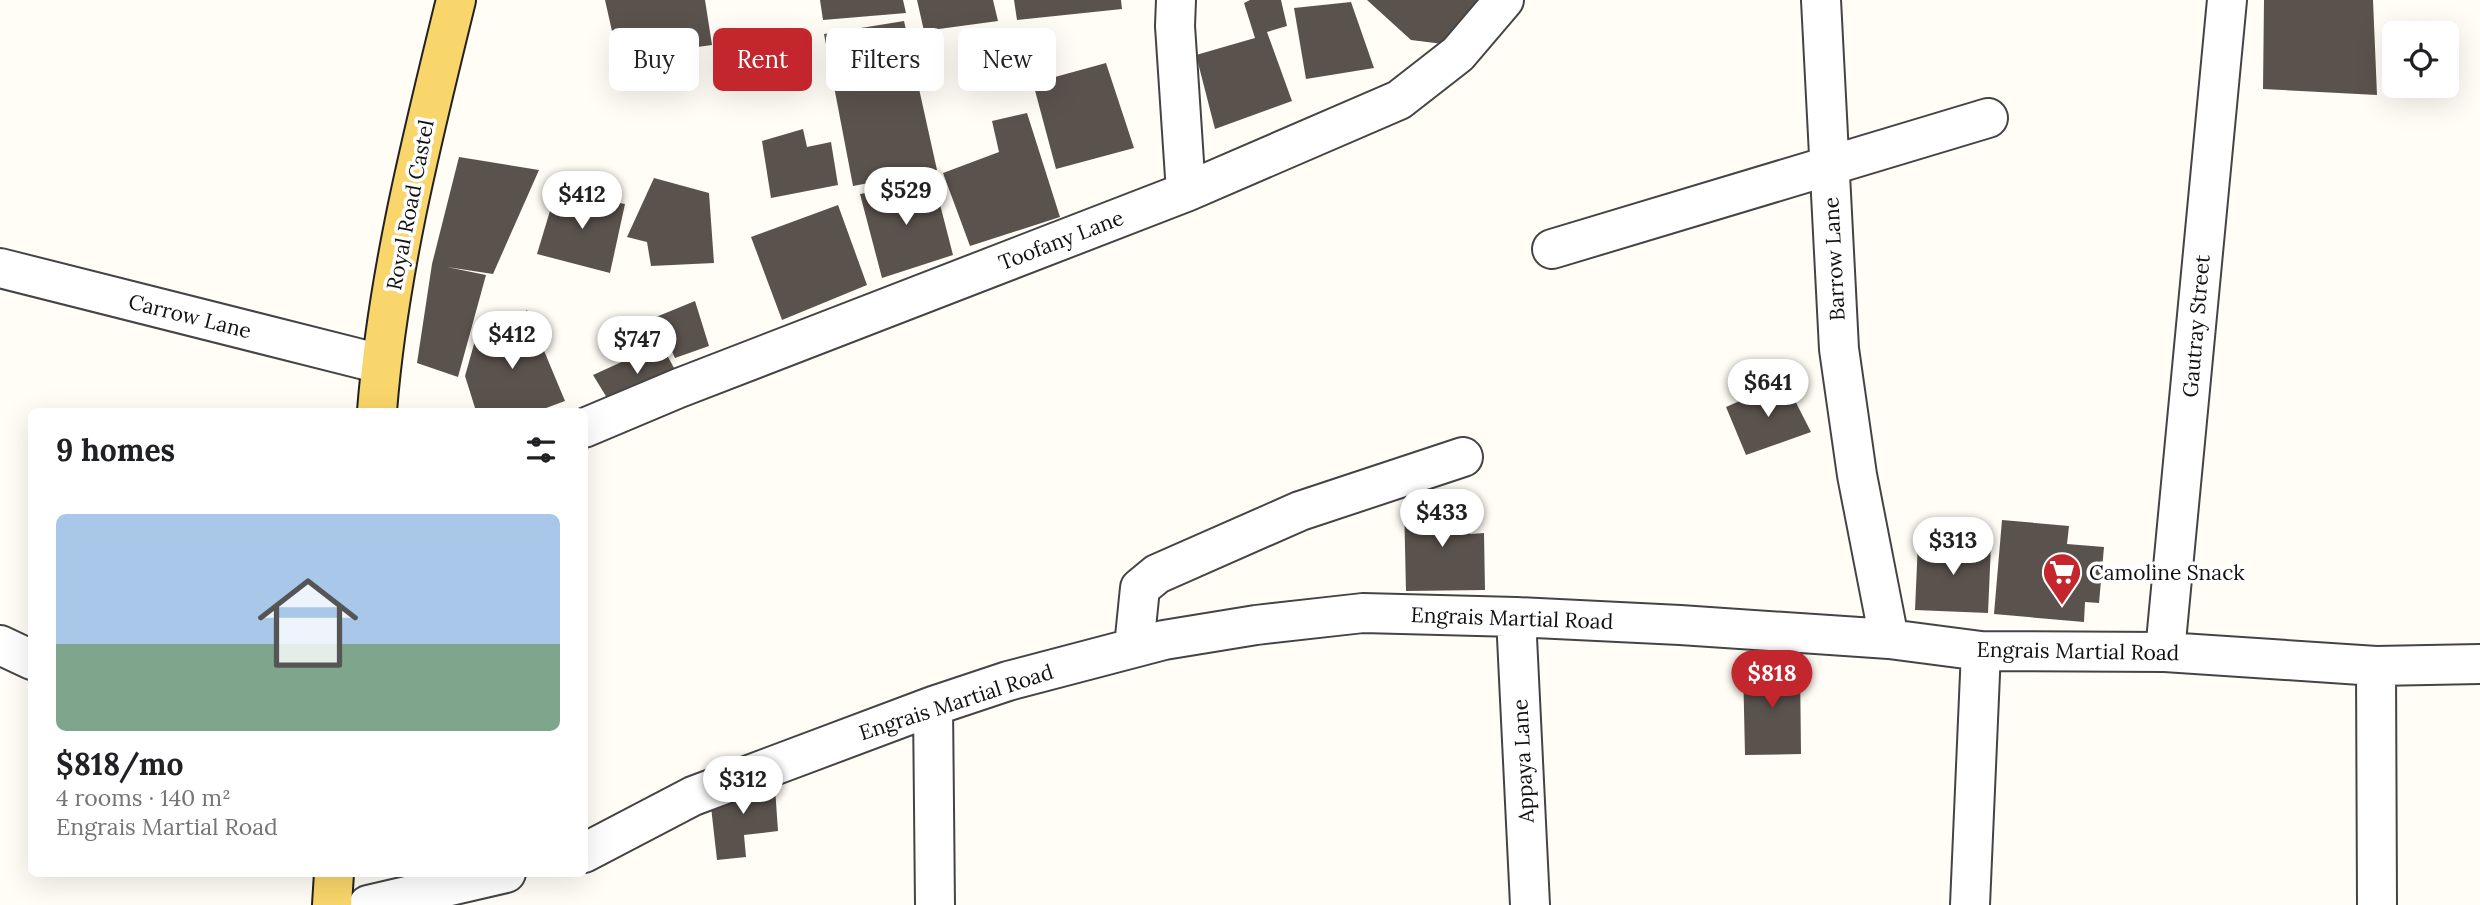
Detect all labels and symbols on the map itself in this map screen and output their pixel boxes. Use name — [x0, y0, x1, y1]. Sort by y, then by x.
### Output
street label: Royal Road Castel — [380, 117, 440, 293]
pin: $529 — [865, 168, 947, 227]
pin: $412 — [541, 172, 623, 231]
street label: Barrow Lane — [1817, 196, 1851, 322]
street label: Toofany Lane — [995, 204, 1127, 276]
street label: Gautray Street — [2176, 253, 2216, 398]
street label: Carrow Lane — [126, 288, 254, 344]
pin: $412 — [471, 312, 553, 371]
pin: $747 — [596, 316, 678, 376]
pin: $641 — [1727, 360, 1809, 419]
pin: $433 — [1401, 490, 1483, 549]
pin: $313 — [1912, 518, 1994, 577]
supermarket icon: Camoline Snack — [2041, 551, 2083, 606]
place label: Camoline Snack — [2089, 559, 2245, 586]
street label: Engrais Martial Road — [1410, 601, 1614, 635]
street label: Engrais Martial Road — [1977, 636, 2179, 666]
pin: $818 — [1731, 650, 1813, 710]
street label: Engrais Martial Road — [856, 658, 1056, 746]
street label: Appaya Lane — [1506, 698, 1540, 825]
pin: $312 — [702, 756, 784, 816]

